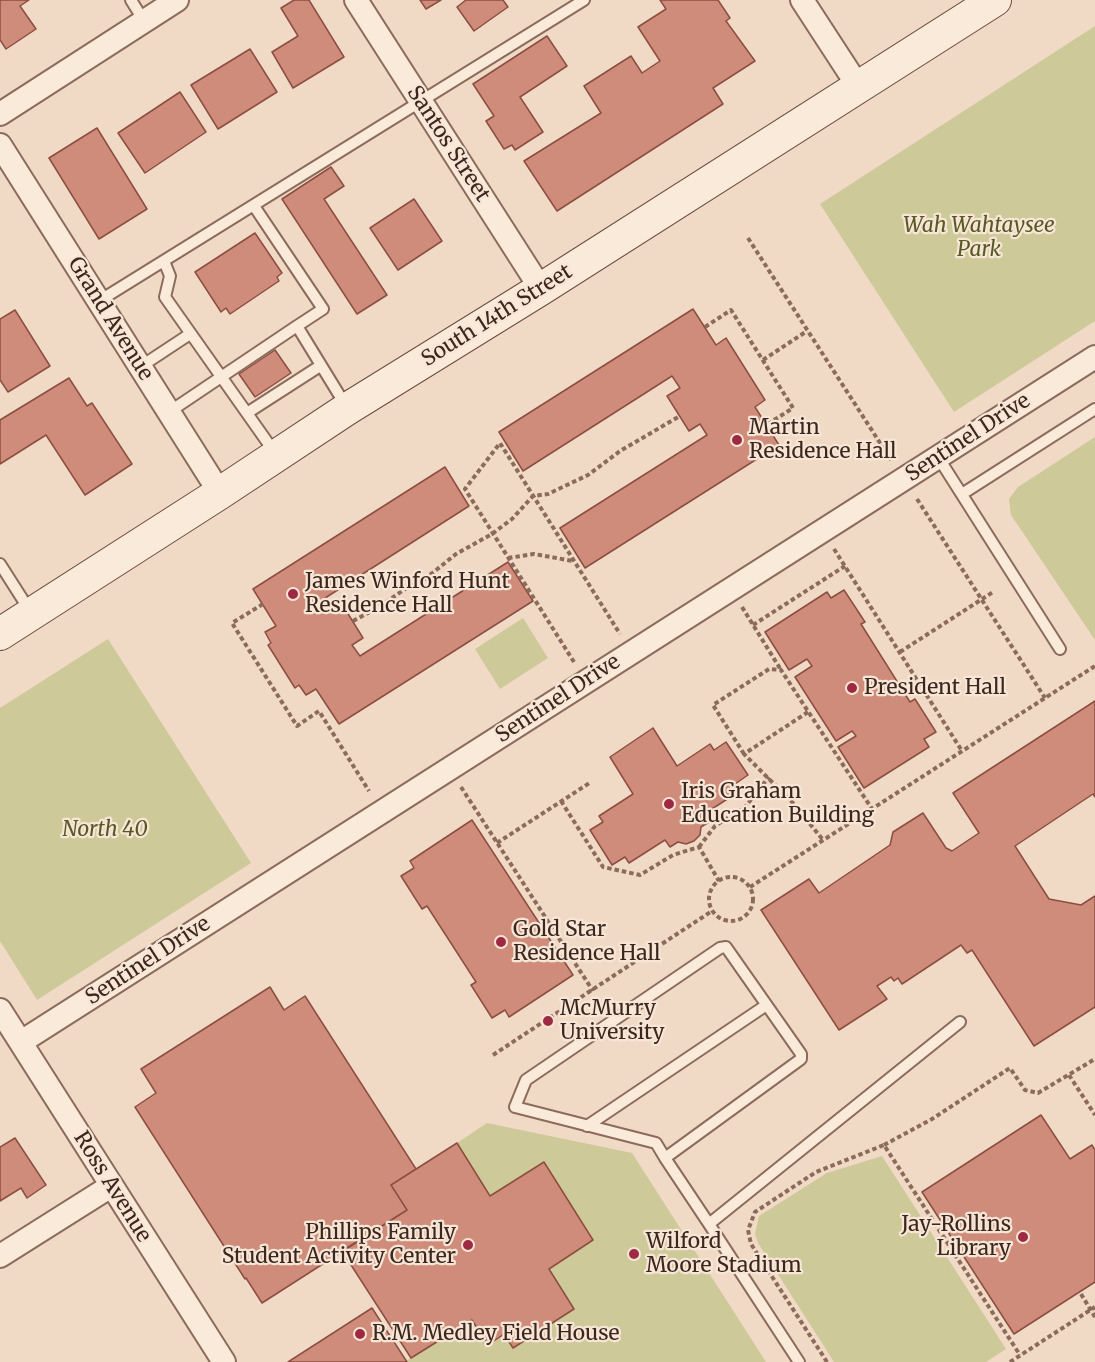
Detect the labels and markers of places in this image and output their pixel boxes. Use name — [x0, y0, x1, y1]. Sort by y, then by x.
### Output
place label: Martin Residence Hall — [749, 415, 897, 465]
marker: Martin Residence Hall — [730, 433, 744, 447]
place label: James Winford Hunt Residence Hall — [305, 569, 510, 619]
marker: James Winford Hunt Residence Hall — [286, 587, 300, 601]
place label: President Hall — [864, 675, 1006, 701]
marker: President Hall — [845, 681, 859, 695]
place label: Iris Graham Education Building — [681, 779, 874, 829]
marker: Iris Graham Education Building — [662, 797, 676, 811]
place label: Gold Star Residence Hall — [513, 917, 661, 967]
marker: Gold Star Residence Hall — [494, 935, 508, 949]
place label: McMurry University — [560, 996, 665, 1046]
marker: McMurry University — [541, 1014, 555, 1028]
place label: Jay-Rollins Library — [901, 1212, 1011, 1262]
place label: Phillips Family Student Activity Center — [222, 1220, 456, 1270]
place label: Wilford Moore Stadium — [646, 1229, 802, 1279]
marker: Jay-Rollins Library — [1016, 1230, 1030, 1244]
marker: Phillips Family Student Activity Center — [461, 1238, 475, 1252]
marker: Wilford Moore Stadium — [627, 1247, 641, 1261]
place label: R.M. Medley Field House — [372, 1321, 619, 1347]
marker: R.M. Medley Field House — [353, 1327, 367, 1341]

